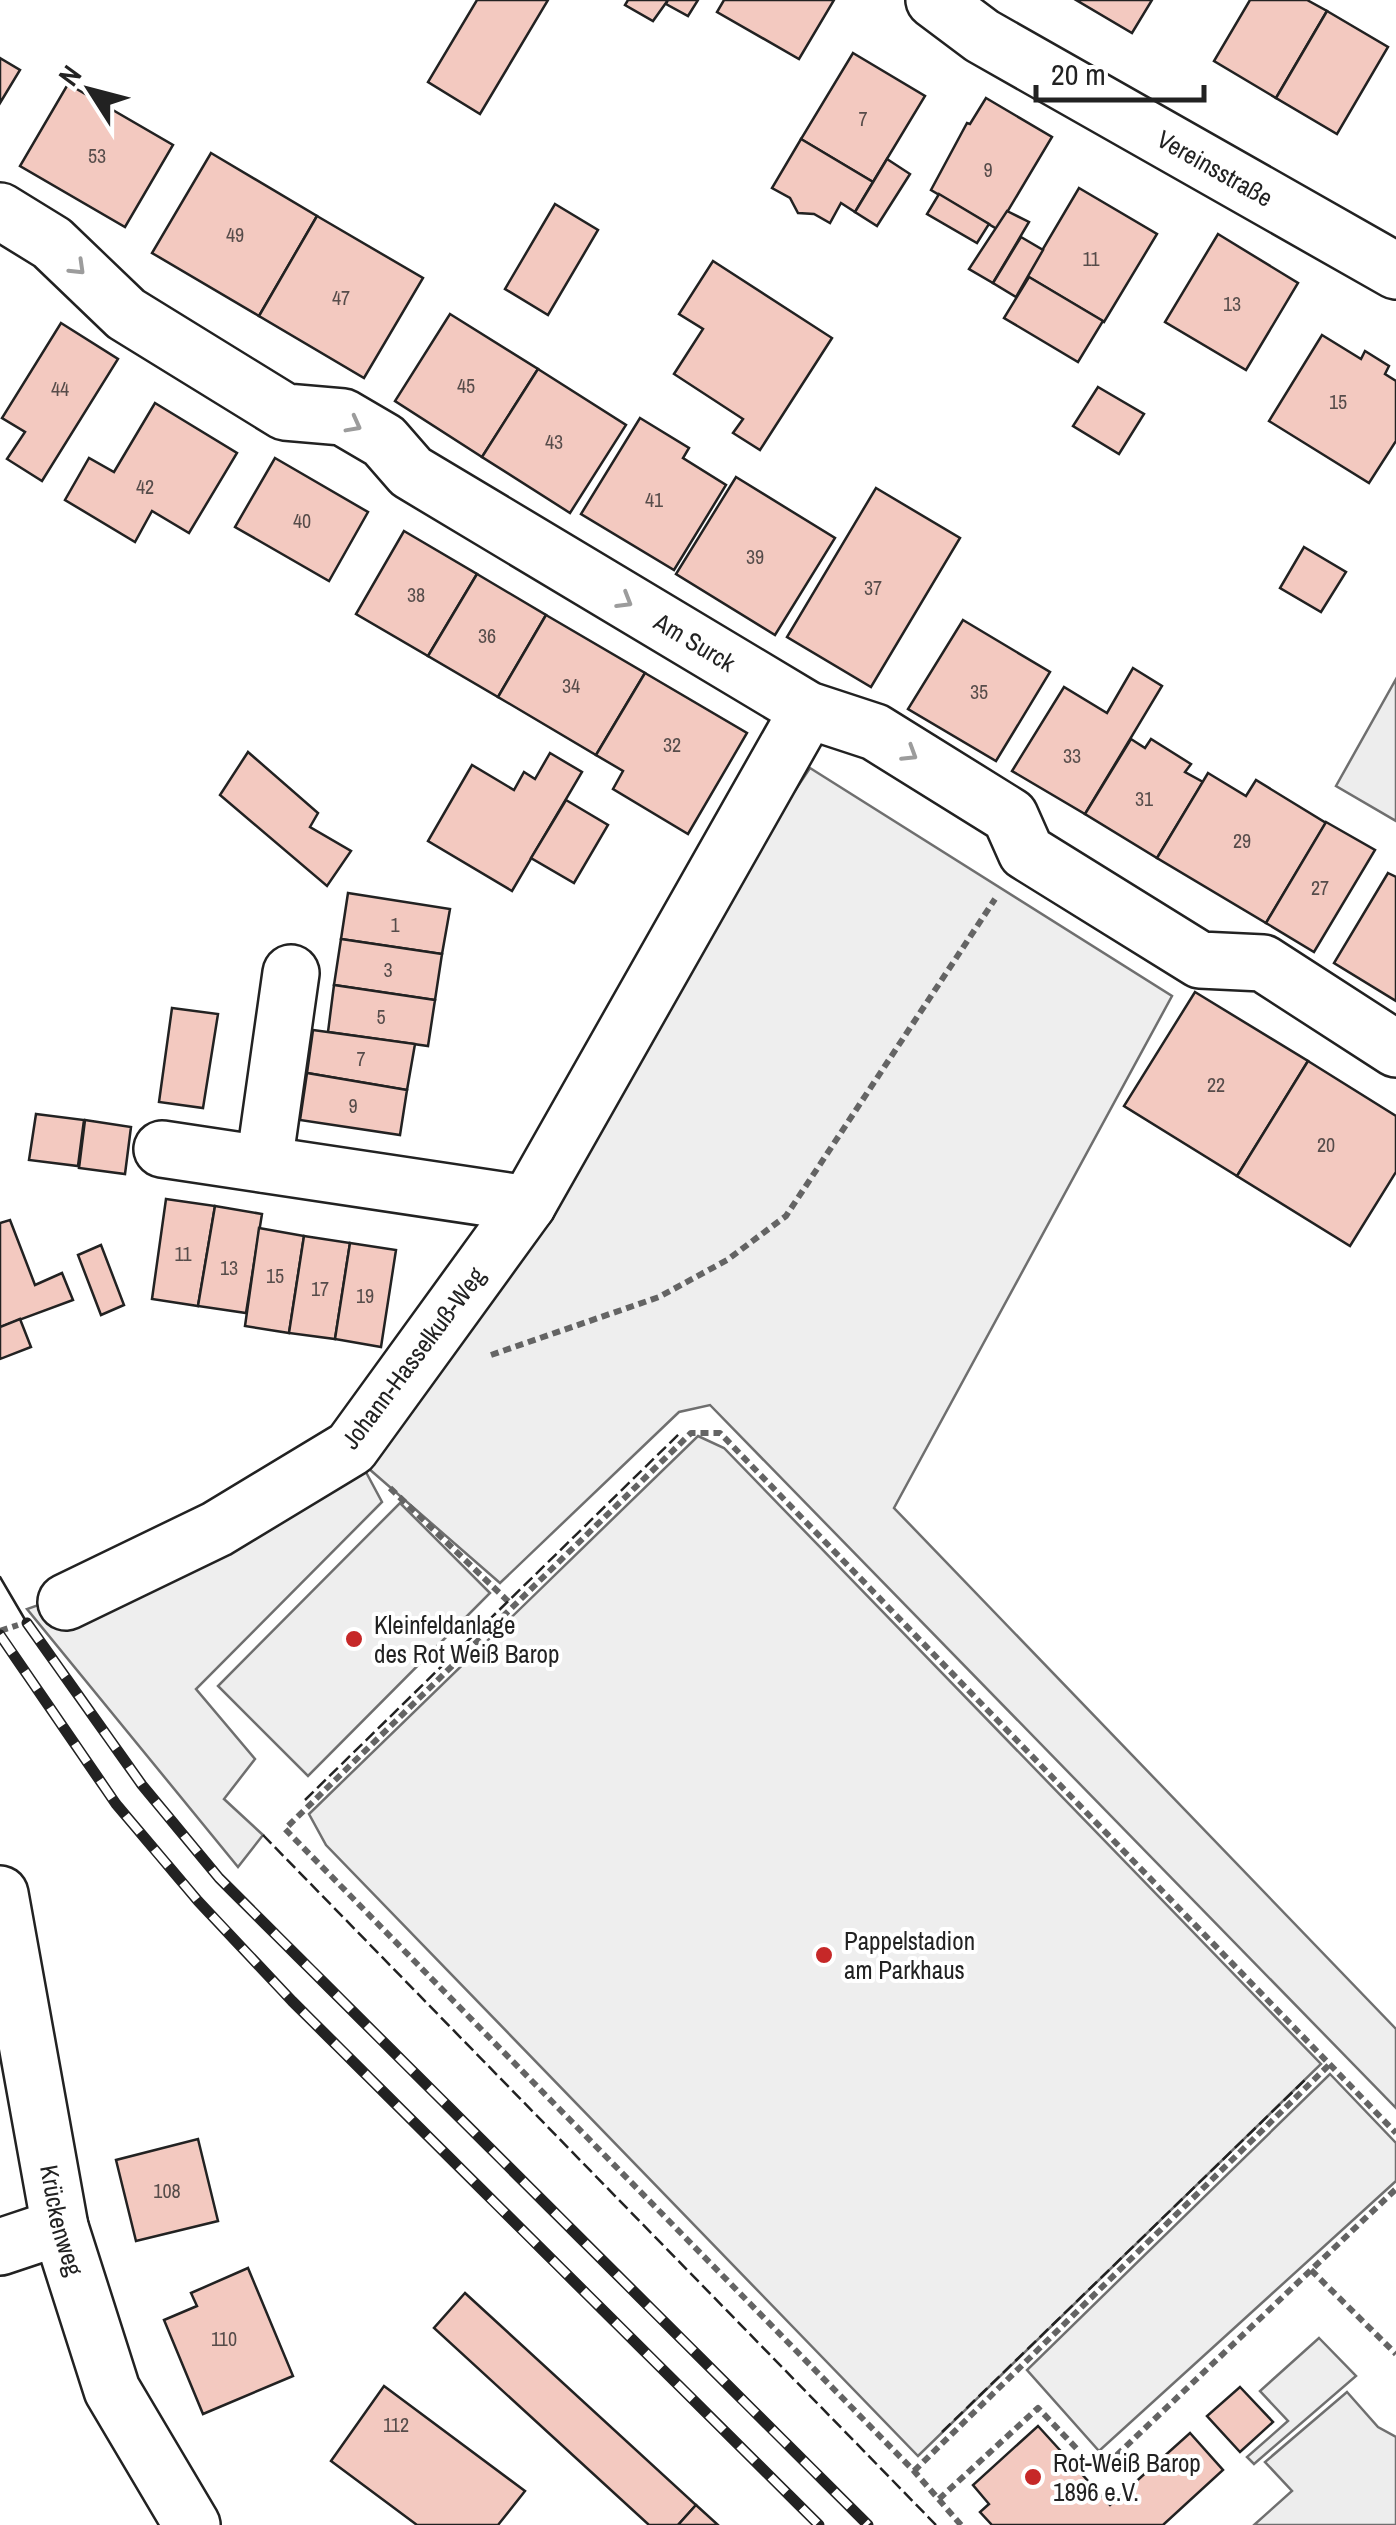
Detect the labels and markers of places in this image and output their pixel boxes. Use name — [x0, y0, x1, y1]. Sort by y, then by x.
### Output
place label: Kleinfeldanlage des Rot Weiß Barop — [374, 1608, 559, 1671]
marker: Kleinfeldanlage des Rot Weiß Barop — [343, 1628, 365, 1650]
place label: Pappelstadion am Parkhaus — [844, 1924, 975, 1987]
marker: Pappelstadion am Parkhaus — [813, 1944, 835, 1966]
place label: Rot-Weiß Barop 1896 e.V. — [1053, 2446, 1201, 2509]
marker: Rot-Weiß Barop 1896 e.V. — [1022, 2466, 1044, 2488]

